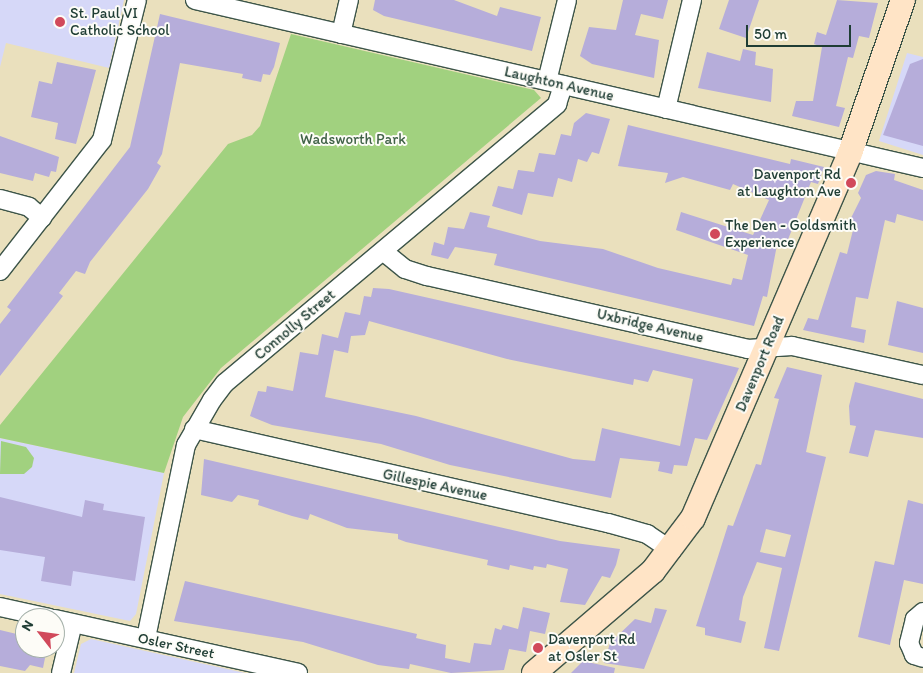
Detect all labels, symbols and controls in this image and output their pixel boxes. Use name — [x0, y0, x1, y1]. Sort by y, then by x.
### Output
place label: St. Paul VI Catholic School — [70, 4, 169, 39]
scale bar — [748, 15, 853, 47]
marker: St. Paul VI Catholic School — [54, 16, 66, 28]
text: 50 m — [754, 25, 787, 43]
street label: Laughton Avenue — [503, 63, 615, 105]
park label: Wadsworth Park — [300, 131, 406, 149]
place label: Davenport Rd at Laughton Ave — [737, 165, 841, 200]
marker: Davenport Rd at Laughton Ave — [845, 177, 857, 189]
place label: The Den - Goldsmith Experience — [725, 216, 857, 251]
marker: The Den - Goldsmith Experience — [709, 228, 721, 240]
street label: Connolly Street — [251, 286, 339, 364]
street label: Uxbridge Avenue — [595, 305, 705, 347]
street label: Davenport Road — [732, 313, 788, 415]
street label: Gillespie Avenue — [381, 465, 489, 505]
north arrow — [15, 608, 65, 658]
text: N — [18, 617, 37, 634]
street label: Osler Street — [136, 629, 216, 663]
place label: Davenport Rd at Osler St — [548, 630, 635, 665]
marker: Davenport Rd at Osler St — [532, 642, 544, 654]

